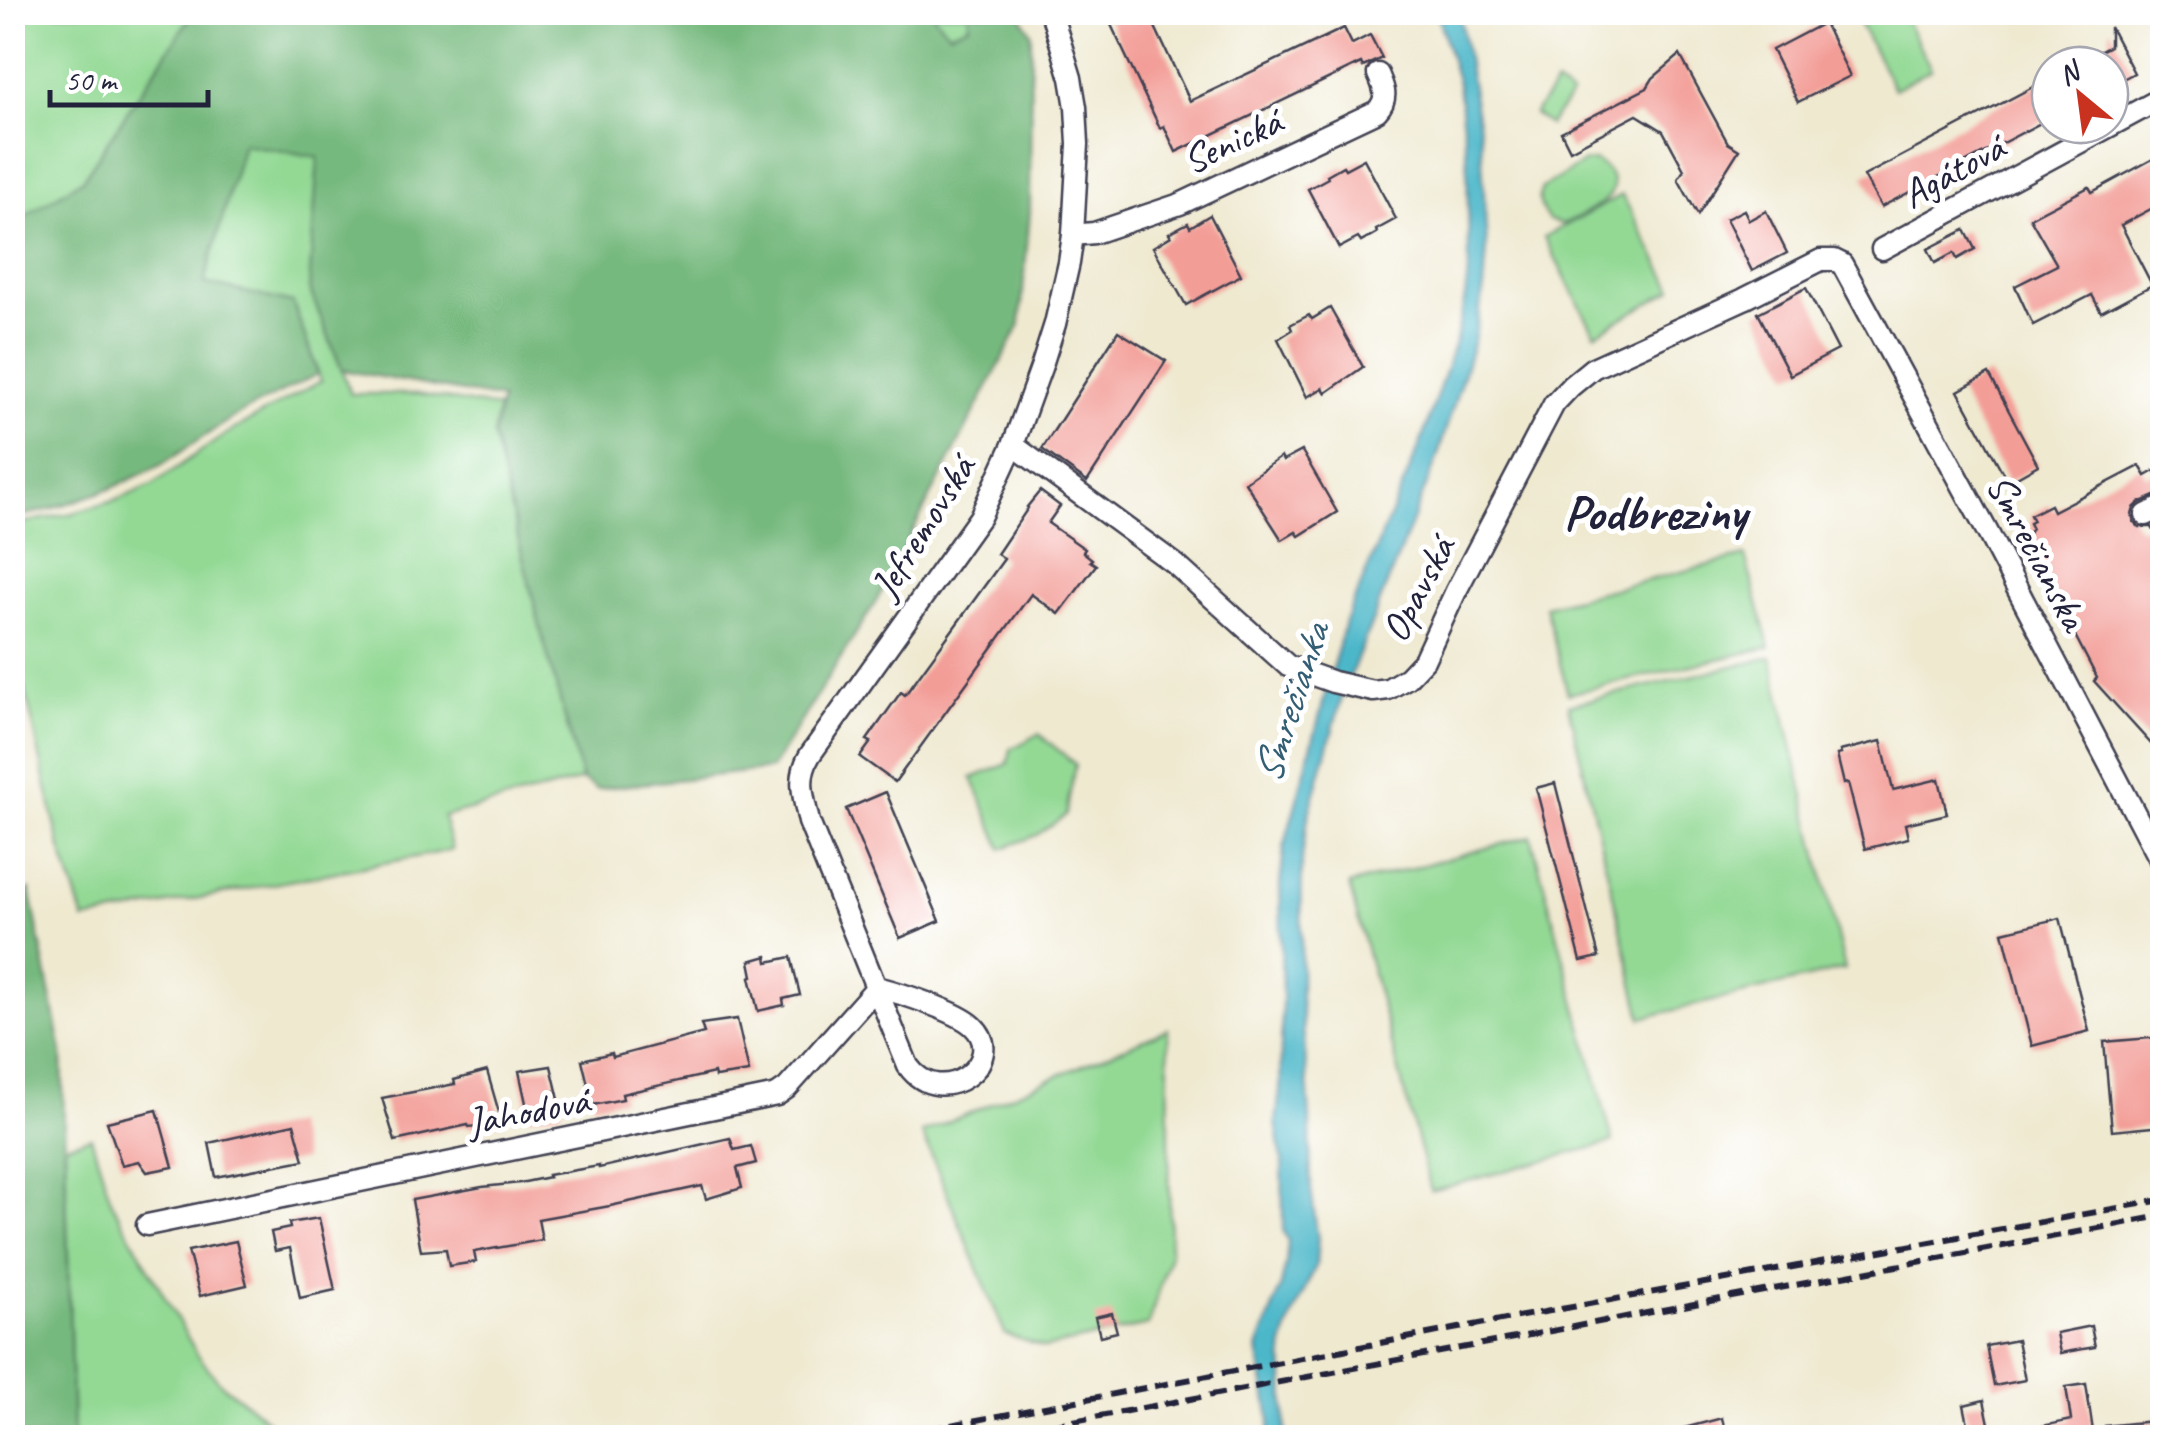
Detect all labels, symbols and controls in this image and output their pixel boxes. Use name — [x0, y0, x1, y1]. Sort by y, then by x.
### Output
scale bar — [50, 45, 208, 107]
north arrow — [2030, 45, 2130, 145]
text: N — [2052, 52, 2088, 93]
text: 50 m — [65, 61, 118, 99]
street label: Senická — [1175, 95, 1293, 185]
street label: Agátová — [1893, 121, 2016, 219]
street label: Jefremovská — [859, 443, 988, 610]
street label: Smrečianska — [1975, 465, 2101, 642]
district label: Podbreziny — [1564, 481, 1751, 544]
street label: Opavská — [1370, 525, 1468, 650]
water label: Smrečianka — [1240, 612, 1343, 789]
street label: Jahodová — [461, 1074, 596, 1148]

